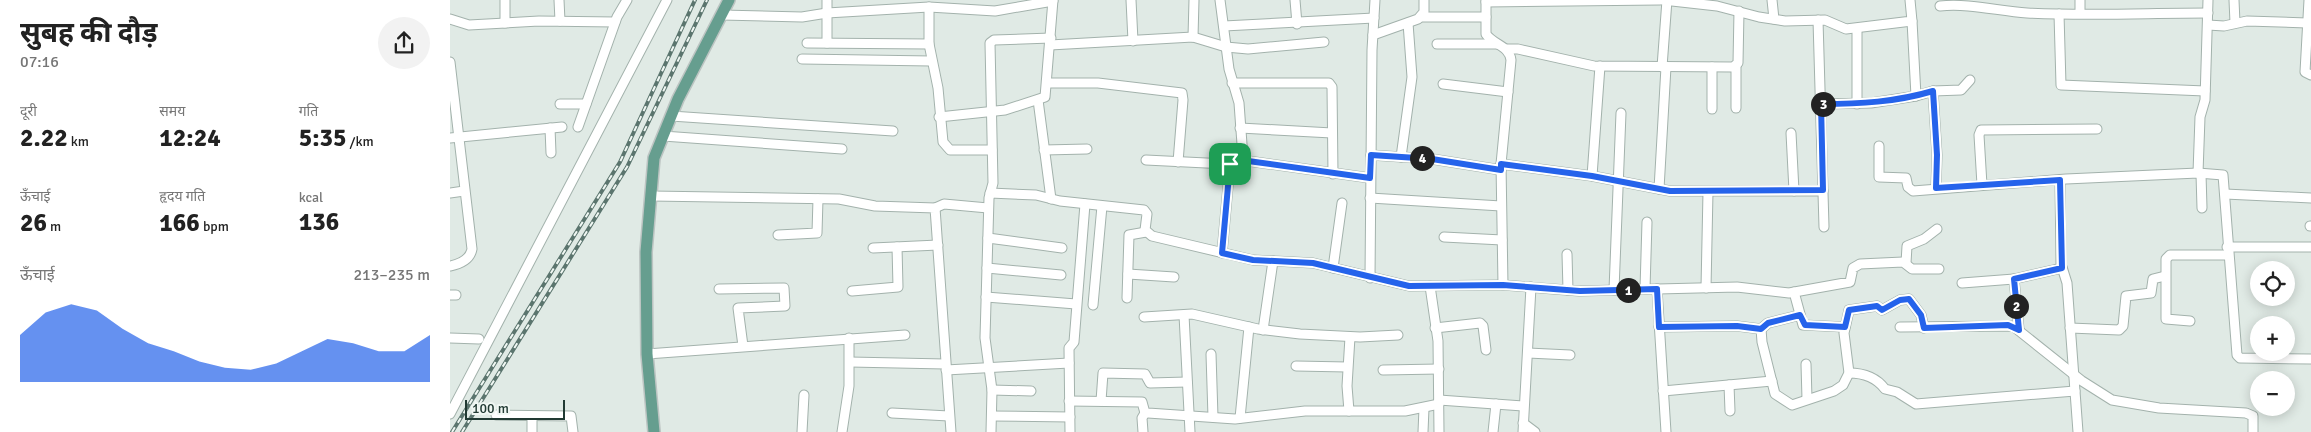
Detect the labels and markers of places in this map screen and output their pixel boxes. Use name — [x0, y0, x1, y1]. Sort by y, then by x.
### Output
pin: 3 — [1810, 92, 1836, 116]
pin — [1209, 143, 1251, 185]
pin: 4 — [1410, 146, 1434, 170]
pin: 1 — [1616, 278, 1640, 302]
pin: 2 — [2004, 294, 2028, 318]

